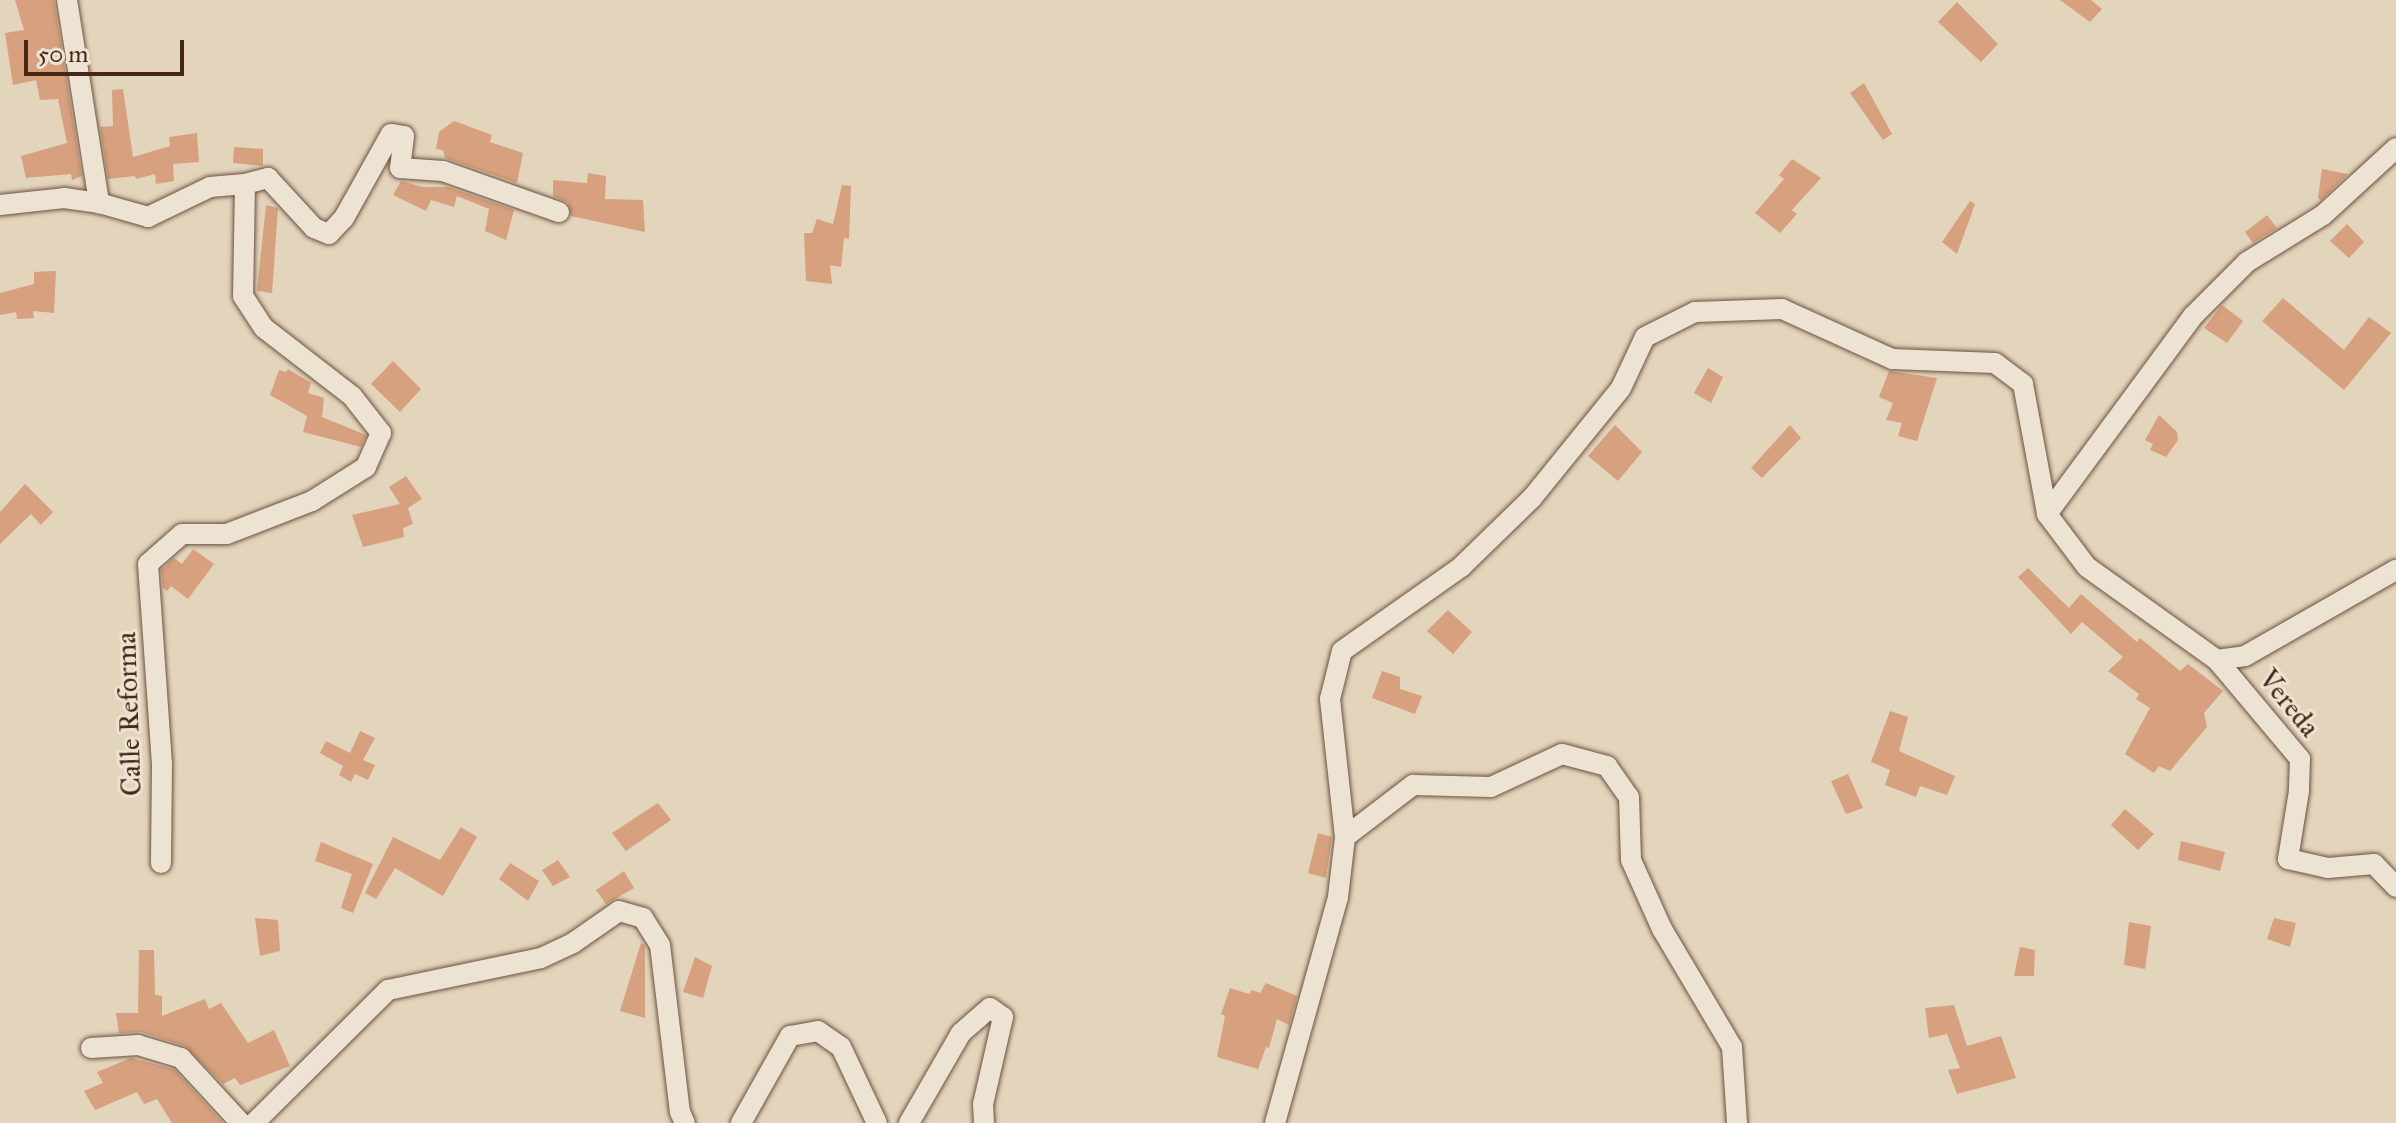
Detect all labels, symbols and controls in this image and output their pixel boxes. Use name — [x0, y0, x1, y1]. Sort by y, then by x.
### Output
scale bar — [28, 24, 188, 74]
text: 50 m — [38, 39, 88, 69]
street label: Calle Reforma — [109, 631, 149, 797]
street label: Vereda — [2252, 663, 2326, 743]

